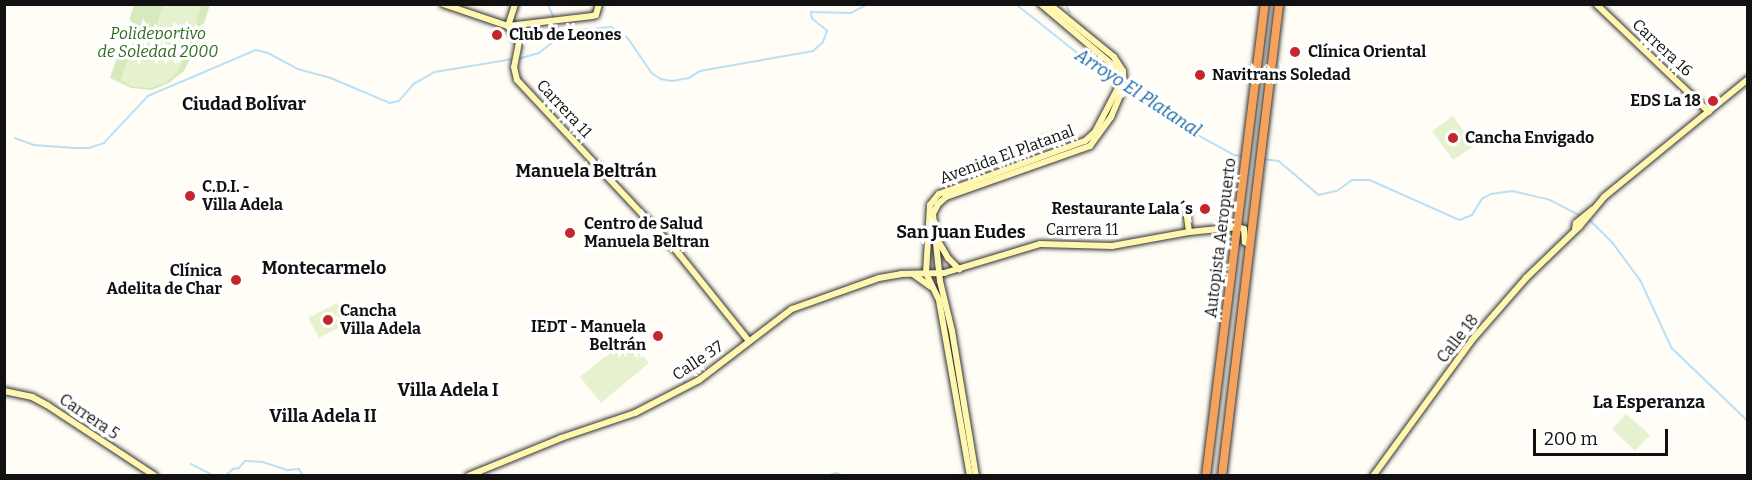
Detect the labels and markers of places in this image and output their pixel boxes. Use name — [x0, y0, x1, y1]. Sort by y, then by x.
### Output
place label: Club de Leones — [509, 25, 621, 45]
marker: Club de Leones — [490, 28, 504, 42]
place label: Clínica Oriental — [1308, 42, 1426, 62]
marker: Clínica Oriental — [1286, 43, 1304, 61]
place label: Navitrans Soledad — [1212, 65, 1351, 85]
marker: Navitrans Soledad — [1193, 68, 1207, 82]
place label: EDS La 18 — [1630, 91, 1701, 111]
marker: EDS La 18 — [1706, 94, 1720, 108]
place label: Cancha Envigado — [1465, 128, 1594, 148]
marker: Cancha Envigado — [1446, 131, 1460, 145]
place label: C.D.I. - Villa Adela — [202, 177, 283, 215]
marker: C.D.I. - Villa Adela — [183, 189, 197, 203]
place label: Restaurante Lala´s — [1052, 199, 1193, 219]
marker: Restaurante Lala´s — [1198, 202, 1212, 216]
place label: Centro de Salud Manuela Beltran — [584, 214, 709, 252]
marker: Centro de Salud Manuela Beltran — [561, 224, 579, 242]
place label: Clínica Adelita de Char — [107, 261, 222, 299]
marker: Clínica Adelita de Char — [227, 271, 245, 289]
place label: Cancha Villa Adela — [340, 301, 421, 339]
marker: Cancha Villa Adela — [321, 313, 335, 327]
place label: IEDT - Manuela Beltrán — [531, 317, 646, 355]
marker: IEDT - Manuela Beltrán — [651, 329, 665, 343]

